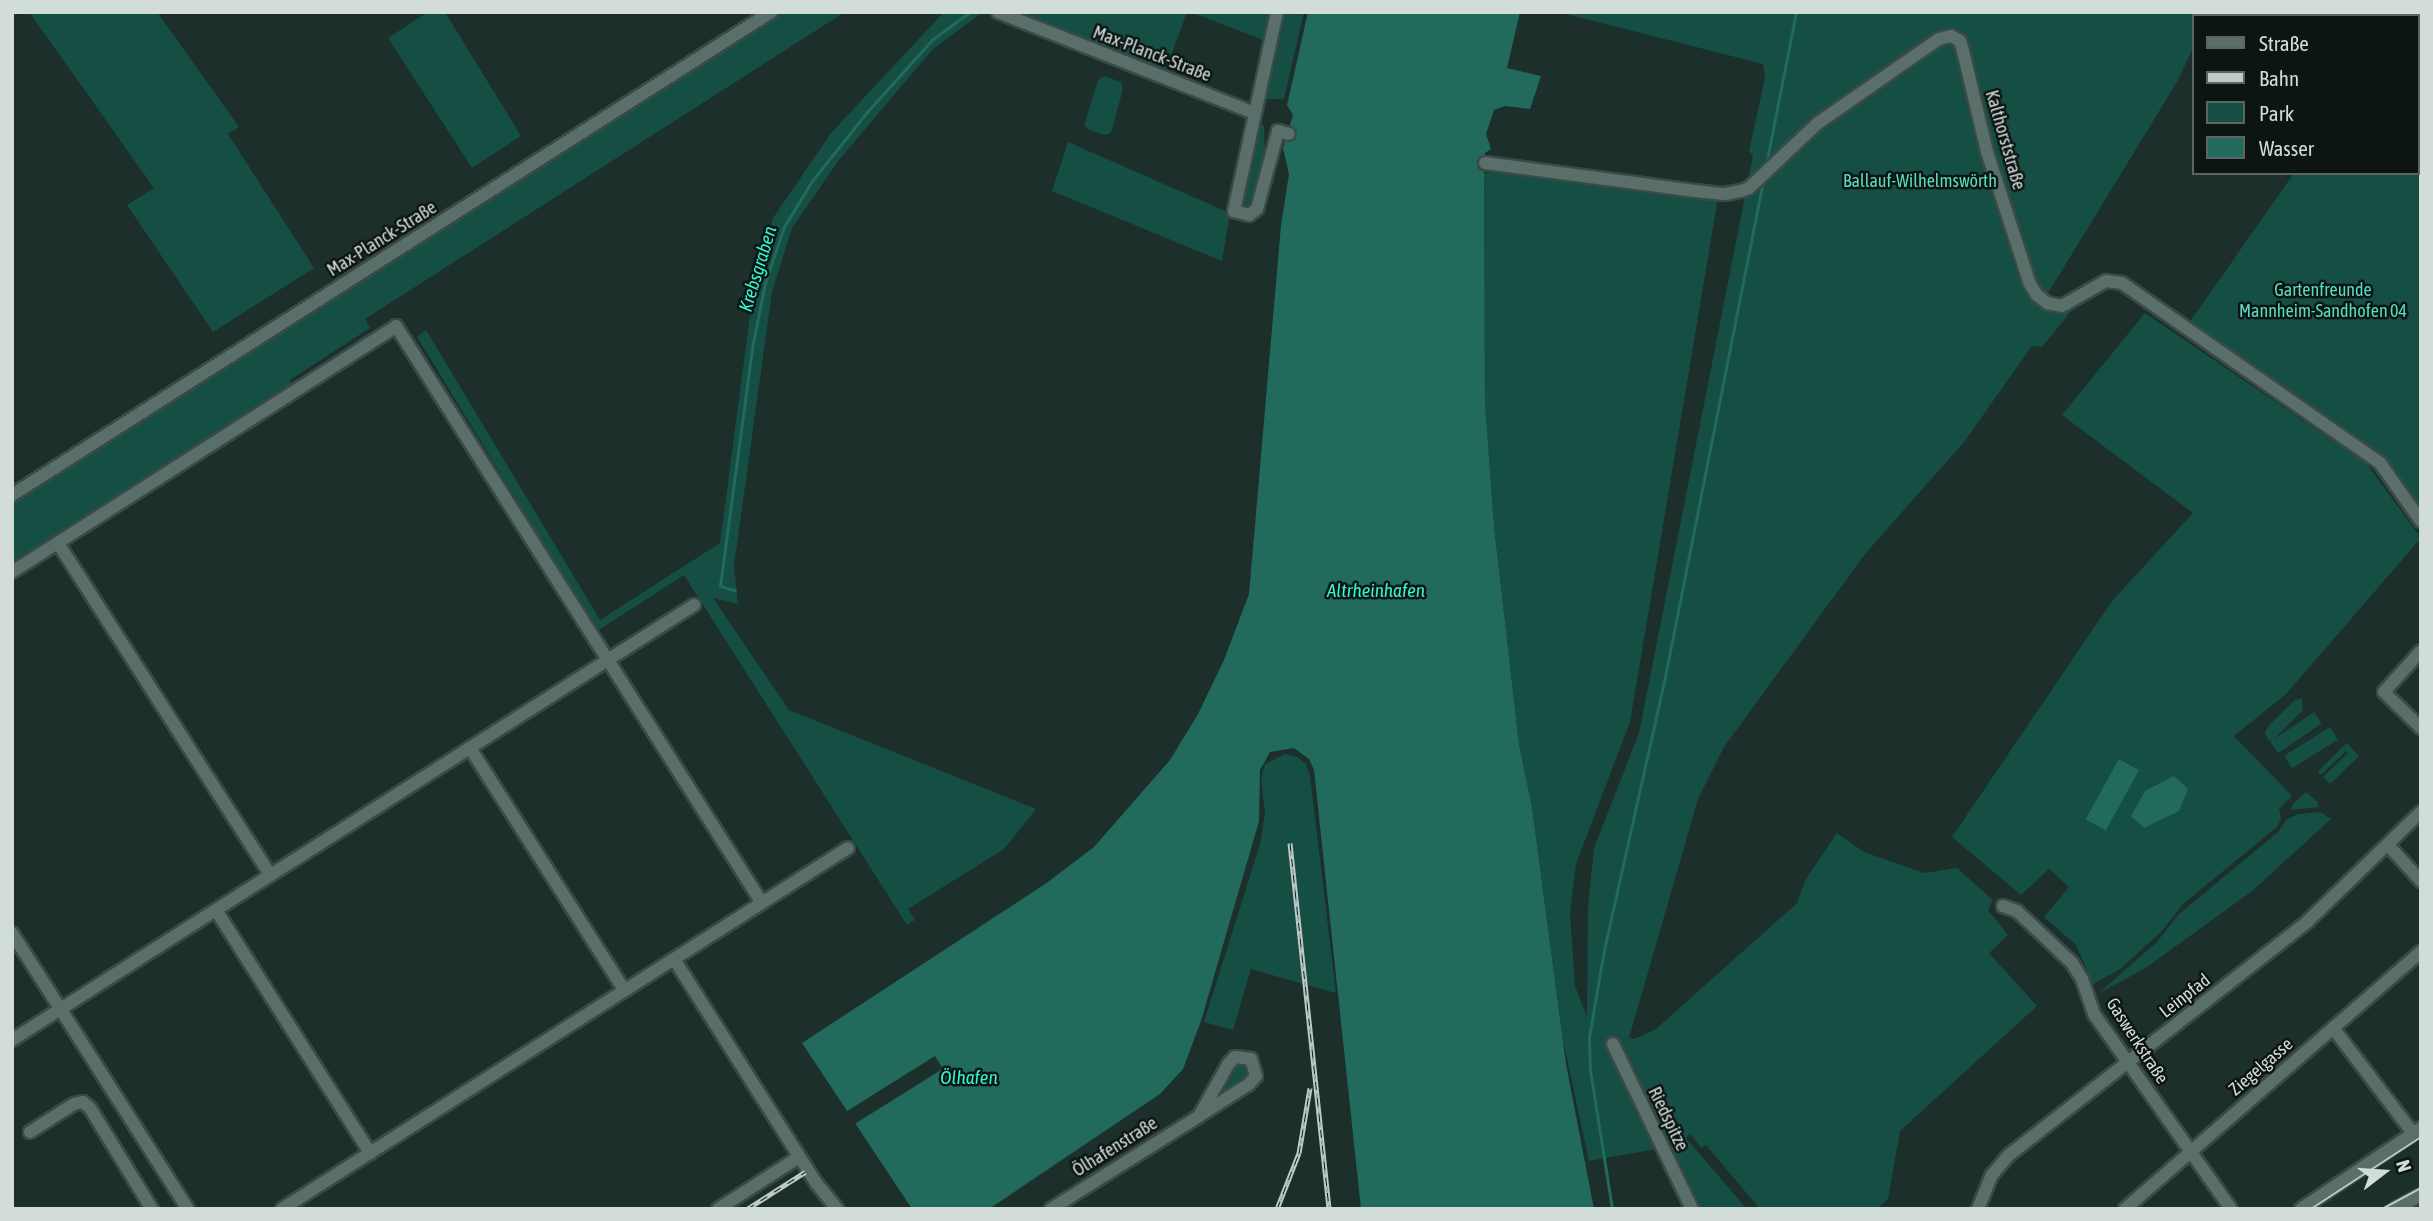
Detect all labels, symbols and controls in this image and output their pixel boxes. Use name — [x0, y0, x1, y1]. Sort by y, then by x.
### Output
legend — [2192, 14, 2419, 175]
street label: Max-Planck-Straße — [1090, 22, 1214, 86]
text: Straße — [2259, 31, 2309, 55]
text: Bahn — [2259, 66, 2299, 90]
street label: Kalthorststraße — [1981, 88, 2029, 192]
text: Park — [2259, 101, 2294, 125]
text: Wasser — [2259, 136, 2314, 160]
park label: Ballauf-Wilhelmswörth — [1843, 170, 1997, 192]
street label: Max-Planck-Straße — [323, 197, 441, 281]
water label: Krebsgraben — [734, 223, 782, 315]
park label: Gartenfreunde Mannheim-Sandhofen 04 — [2239, 280, 2407, 322]
water label: Altrheinhafen — [1327, 580, 1425, 602]
street label: Leinpfad — [2155, 970, 2215, 1022]
street label: Gaswerkstraße — [2101, 994, 2173, 1088]
street label: Ziegelgasse — [2225, 1034, 2297, 1100]
water label: Ölhafen — [940, 1067, 998, 1089]
street label: Riedspitze — [1643, 1084, 1693, 1154]
street label: Ölhafenstraße — [1069, 1112, 1161, 1182]
north arrow — [2349, 1137, 2419, 1207]
text: N — [2392, 1157, 2416, 1174]

